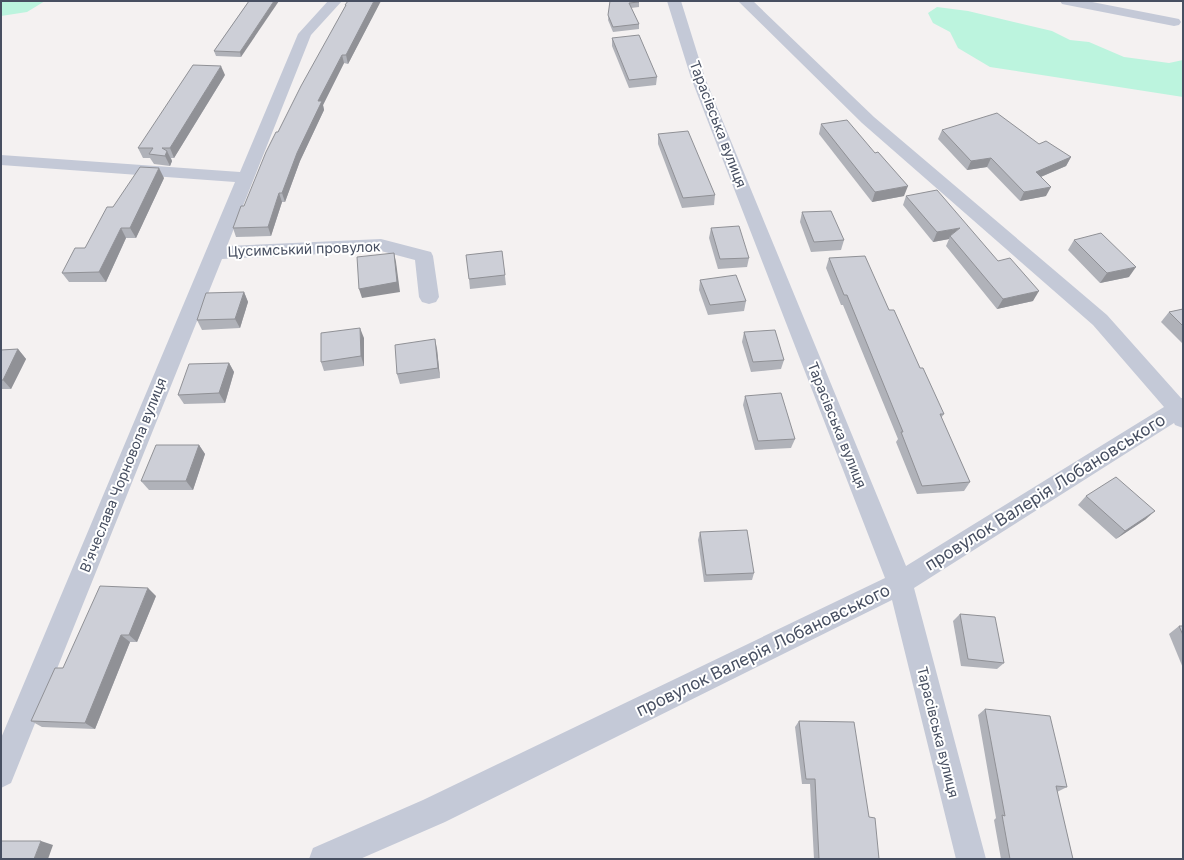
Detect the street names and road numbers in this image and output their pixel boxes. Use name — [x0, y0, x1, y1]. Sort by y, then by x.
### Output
street label: Тарасівська вулиця — [686, 58, 751, 190]
street label: Цусимський провулок — [227, 237, 381, 260]
street label: Тарасівська вулиця — [804, 359, 871, 490]
street label: В'ячеслава Чорновола вулиця — [76, 375, 169, 575]
street label: провулок Валерія Лобановського — [921, 409, 1169, 575]
street label: провулок Валерія Лобановського — [633, 580, 893, 720]
street label: Тарасівська вулиця — [914, 665, 963, 799]

